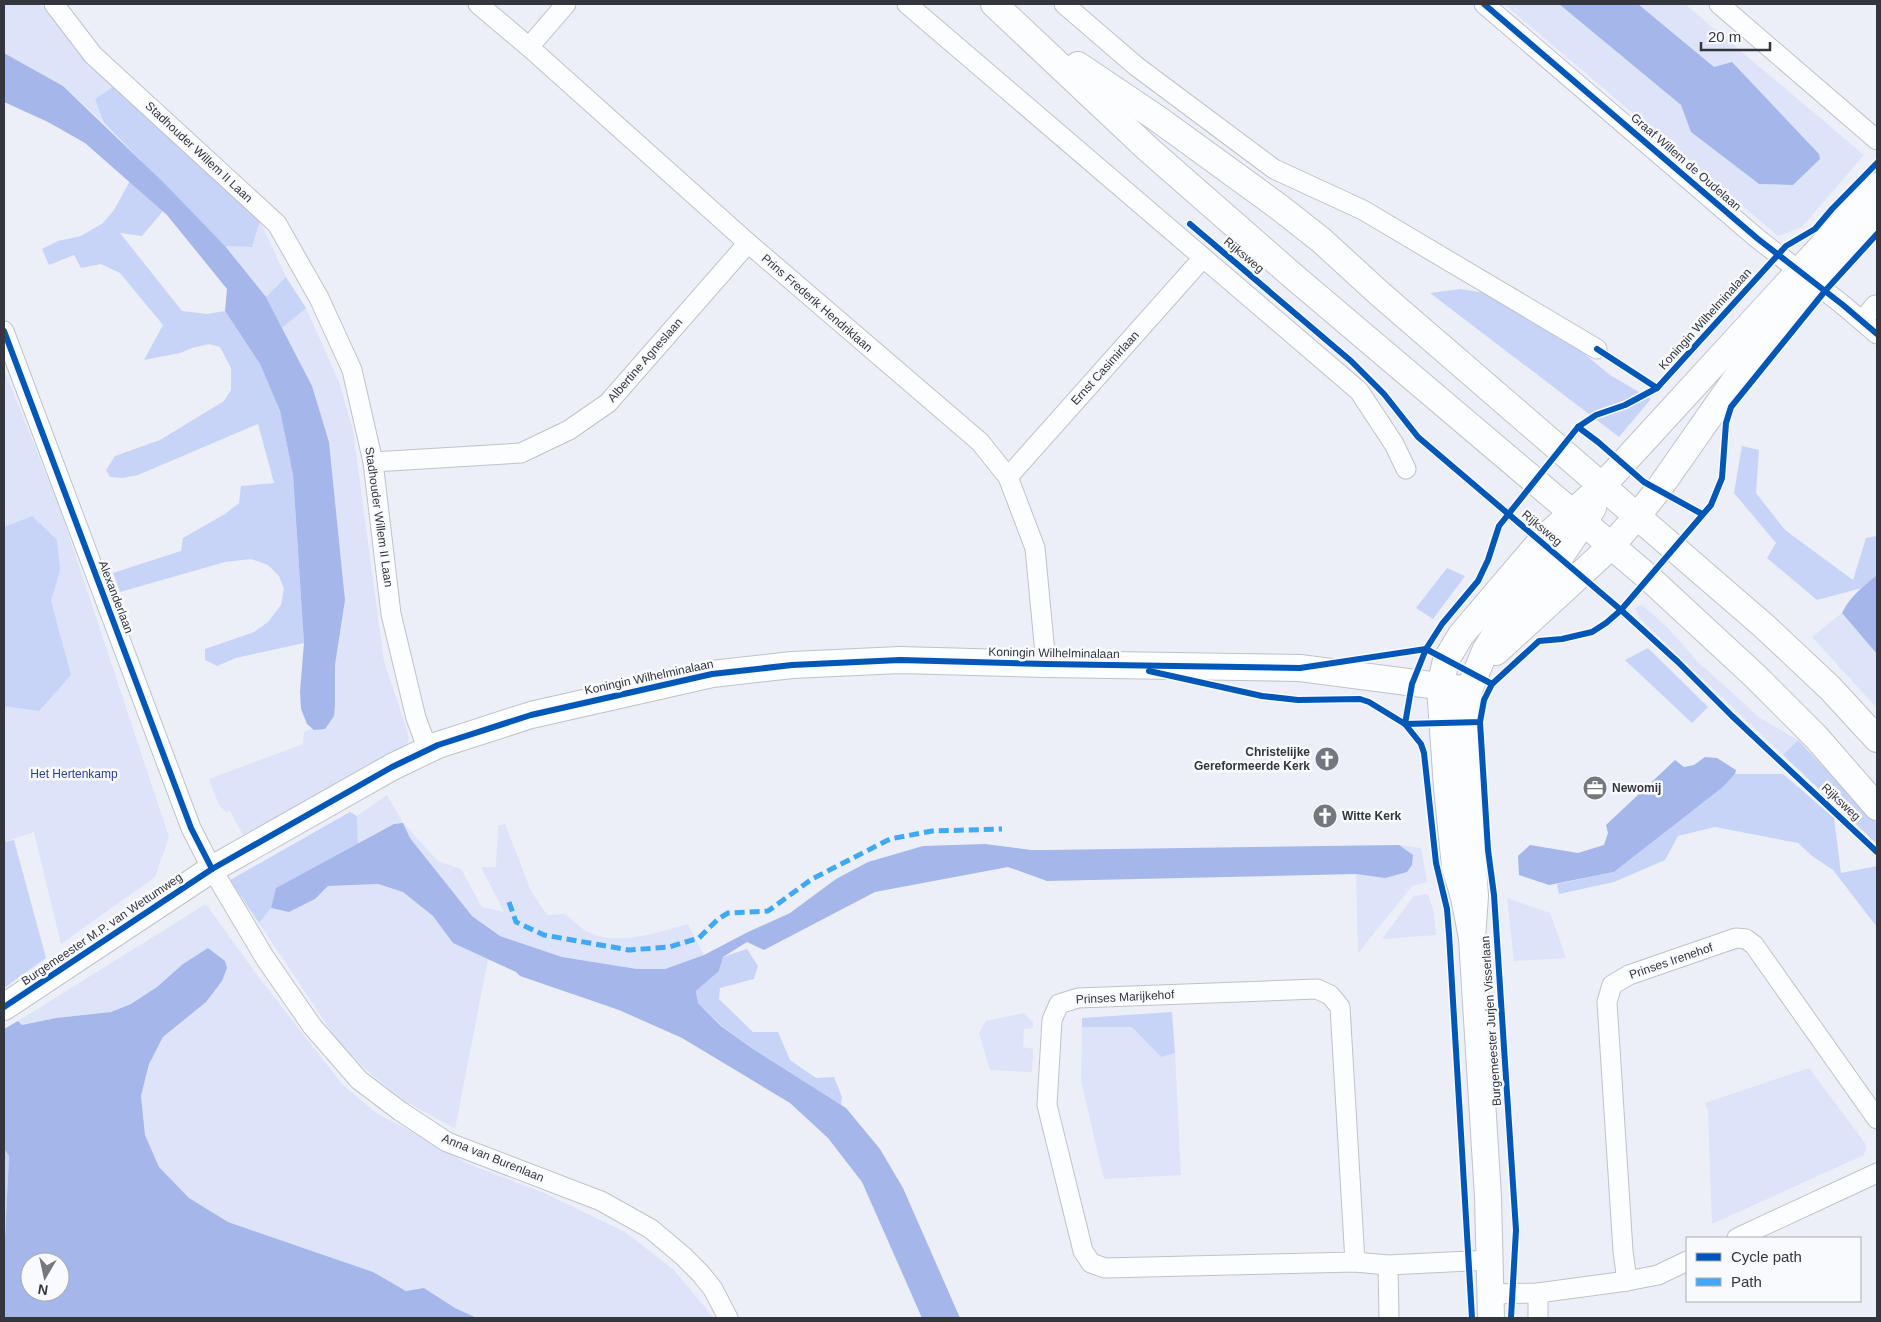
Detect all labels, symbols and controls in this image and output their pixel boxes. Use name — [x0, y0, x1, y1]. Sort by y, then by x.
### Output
scale bar — [1701, 20, 1770, 52]
text: 20 m — [1708, 28, 1741, 45]
street label: Stadhouder Willem II Laan — [143, 99, 255, 205]
street label: Graaf Willem de Oudelaan — [1628, 110, 1744, 214]
street label: Rijksweg — [1221, 234, 1267, 276]
street label: Prins Frederik Hendriklaan — [759, 251, 875, 355]
street label: Koningin Wilhelminalaan — [1656, 265, 1754, 373]
street label: Albertine Agneslaan — [605, 315, 685, 405]
street label: Ernst Casimirlaan — [1068, 328, 1142, 408]
street label: Stadhouder Willem II Laan — [362, 446, 396, 588]
street label: Rijksweg — [1519, 507, 1565, 549]
street label: Alexanderlaan — [96, 559, 136, 635]
street label: Koningin Wilhelminalaan — [988, 645, 1120, 661]
street label: Koningin Wilhelminalaan — [583, 656, 715, 698]
place label: Christelijke Gereformeerde Kerk — [1194, 745, 1310, 773]
church icon: Christelijke Gereformeerde Kerk — [1314, 746, 1340, 772]
park label: Het Hertenkamp — [30, 767, 118, 781]
office icon: Newomij — [1582, 775, 1608, 801]
place label: Newomij — [1612, 781, 1661, 795]
street label: Rijksweg — [1819, 781, 1863, 823]
church icon: Witte Kerk — [1312, 803, 1338, 829]
place label: Witte Kerk — [1342, 809, 1402, 823]
street label: Burgemeester M.P. van Wettumweg — [19, 870, 185, 988]
street label: Burgemeester Jurjen Visserlaan — [1478, 935, 1504, 1107]
street label: Prinses Irenehof — [1627, 940, 1715, 982]
street label: Prinses Marijkehof — [1075, 987, 1175, 1007]
street label: Anna van Burenlaan — [440, 1131, 546, 1185]
legend — [1686, 1237, 1861, 1302]
text: Cycle path — [1731, 1248, 1802, 1265]
north arrow — [20, 1252, 70, 1302]
text: Path — [1731, 1273, 1762, 1290]
text: N — [37, 1281, 49, 1299]

